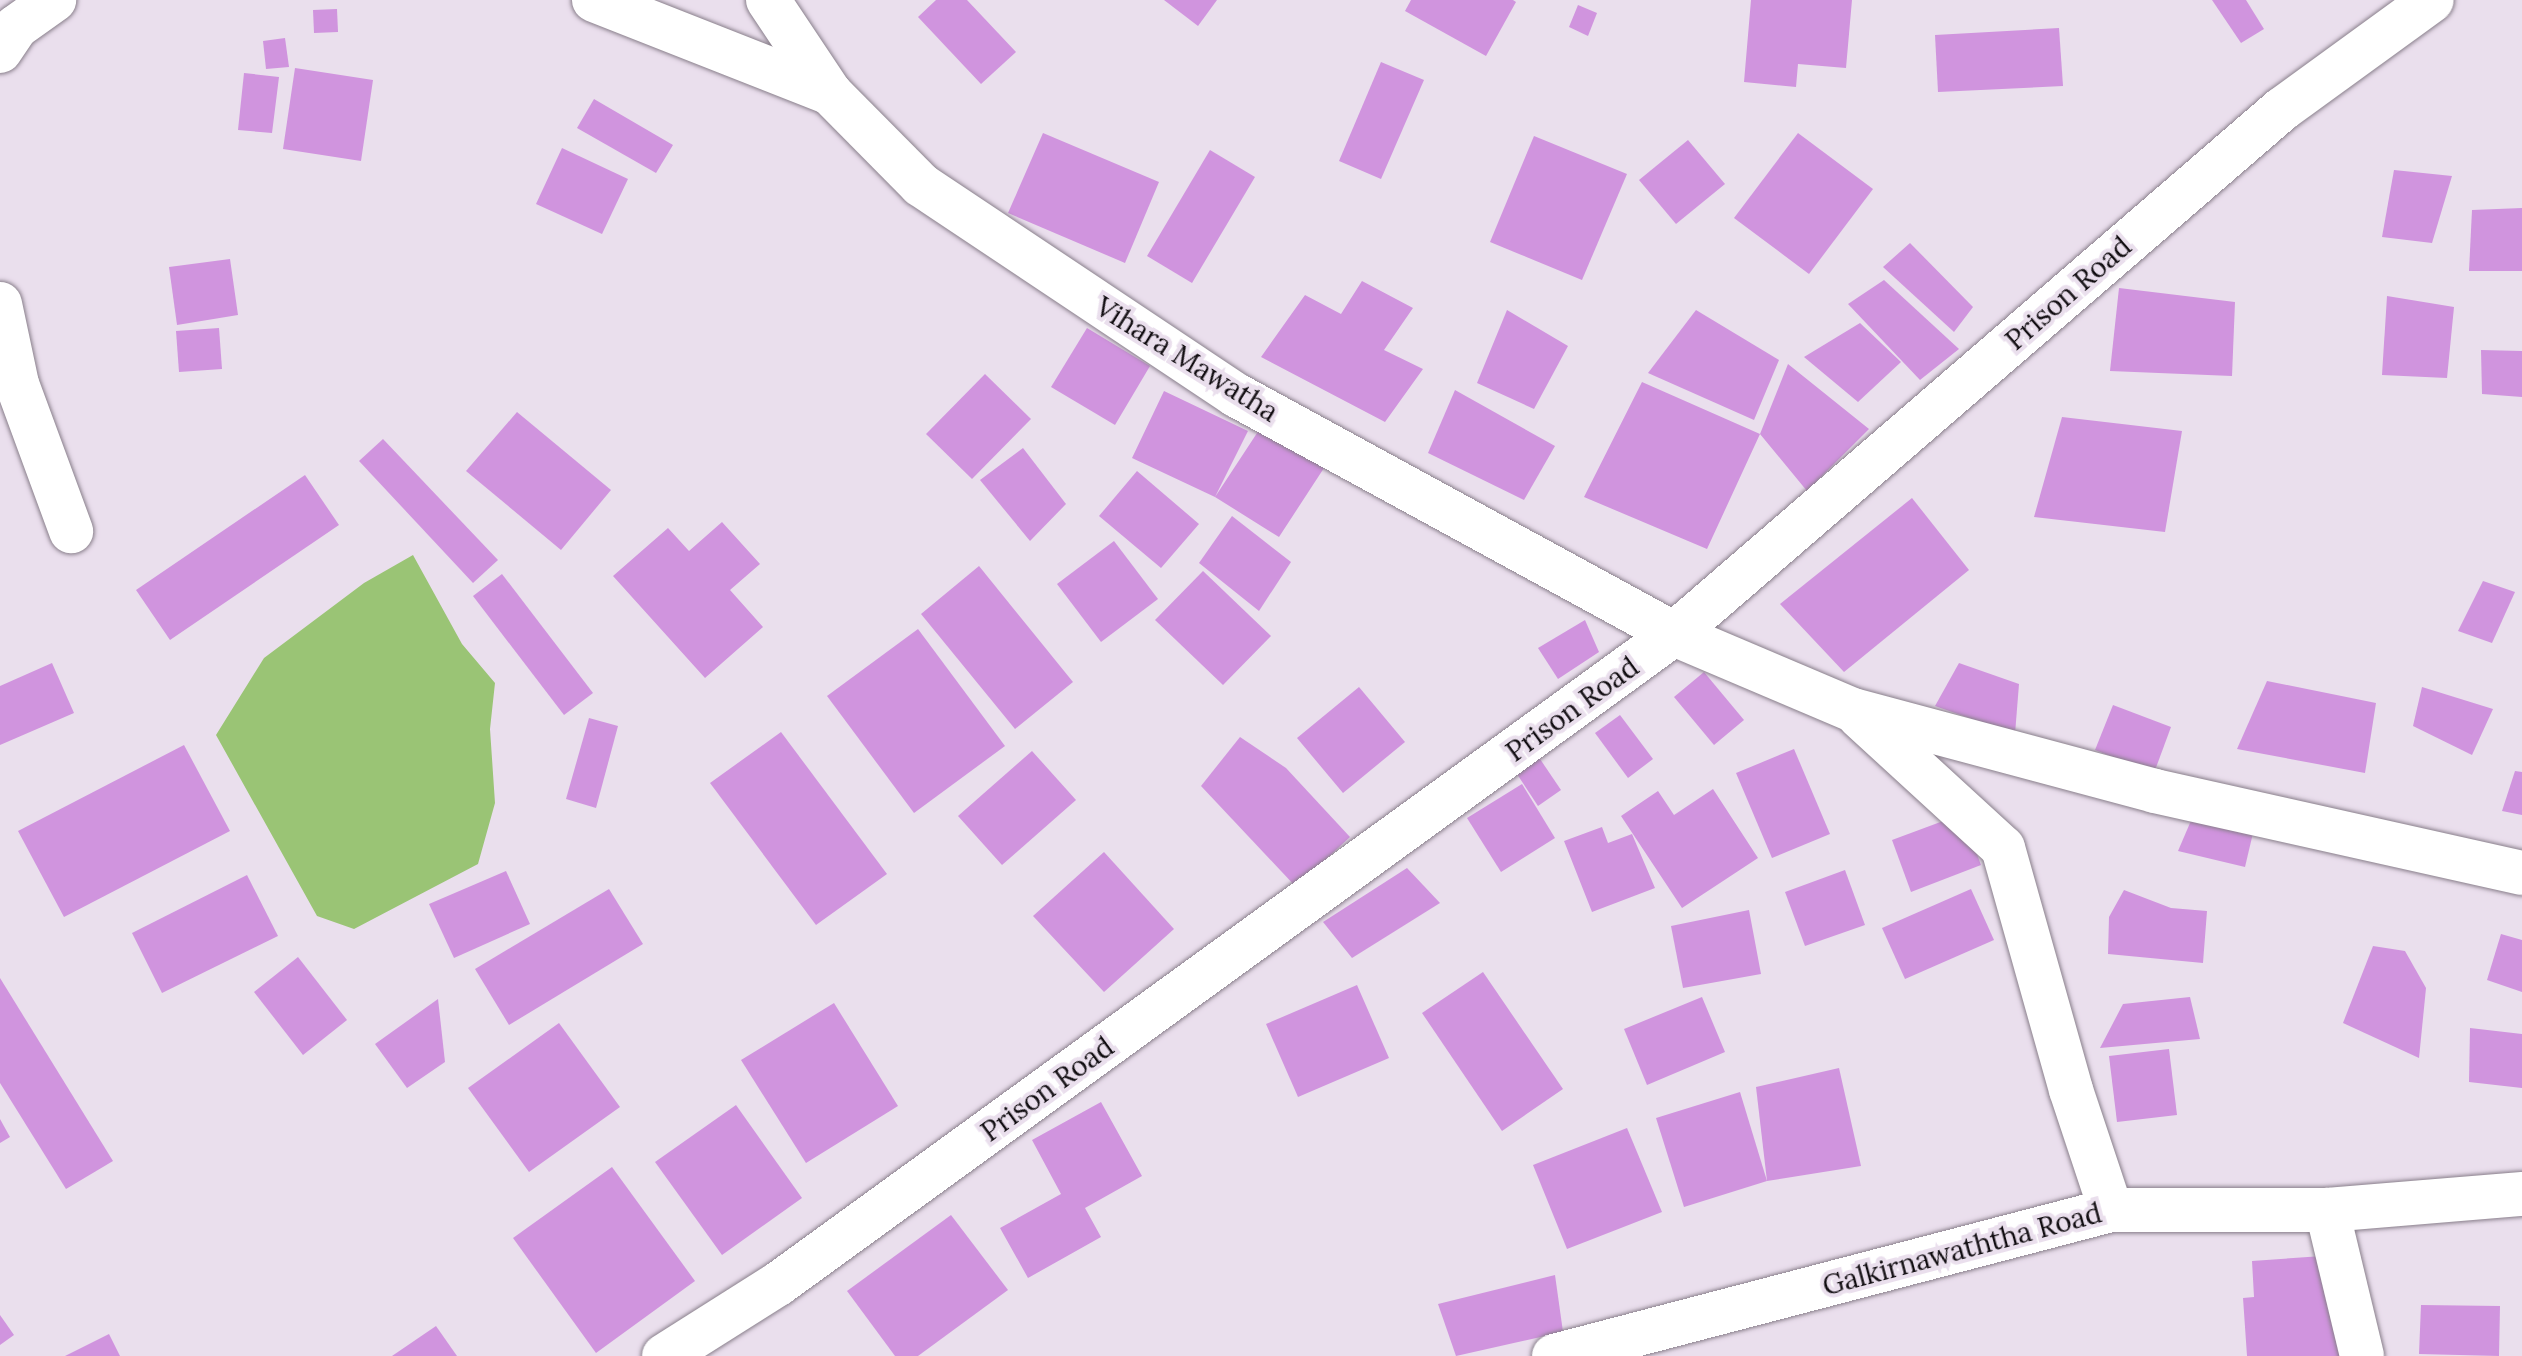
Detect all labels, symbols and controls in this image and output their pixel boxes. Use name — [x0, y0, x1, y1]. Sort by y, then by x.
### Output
street label: Prison Road — [1998, 229, 2138, 357]
street label: Vihara Mawatha — [1090, 289, 1284, 429]
street label: Prison Road — [1499, 650, 1645, 768]
street label: Prison Road — [974, 1030, 1120, 1148]
street label: Galkirnawaththa Road — [1819, 1196, 2105, 1302]

